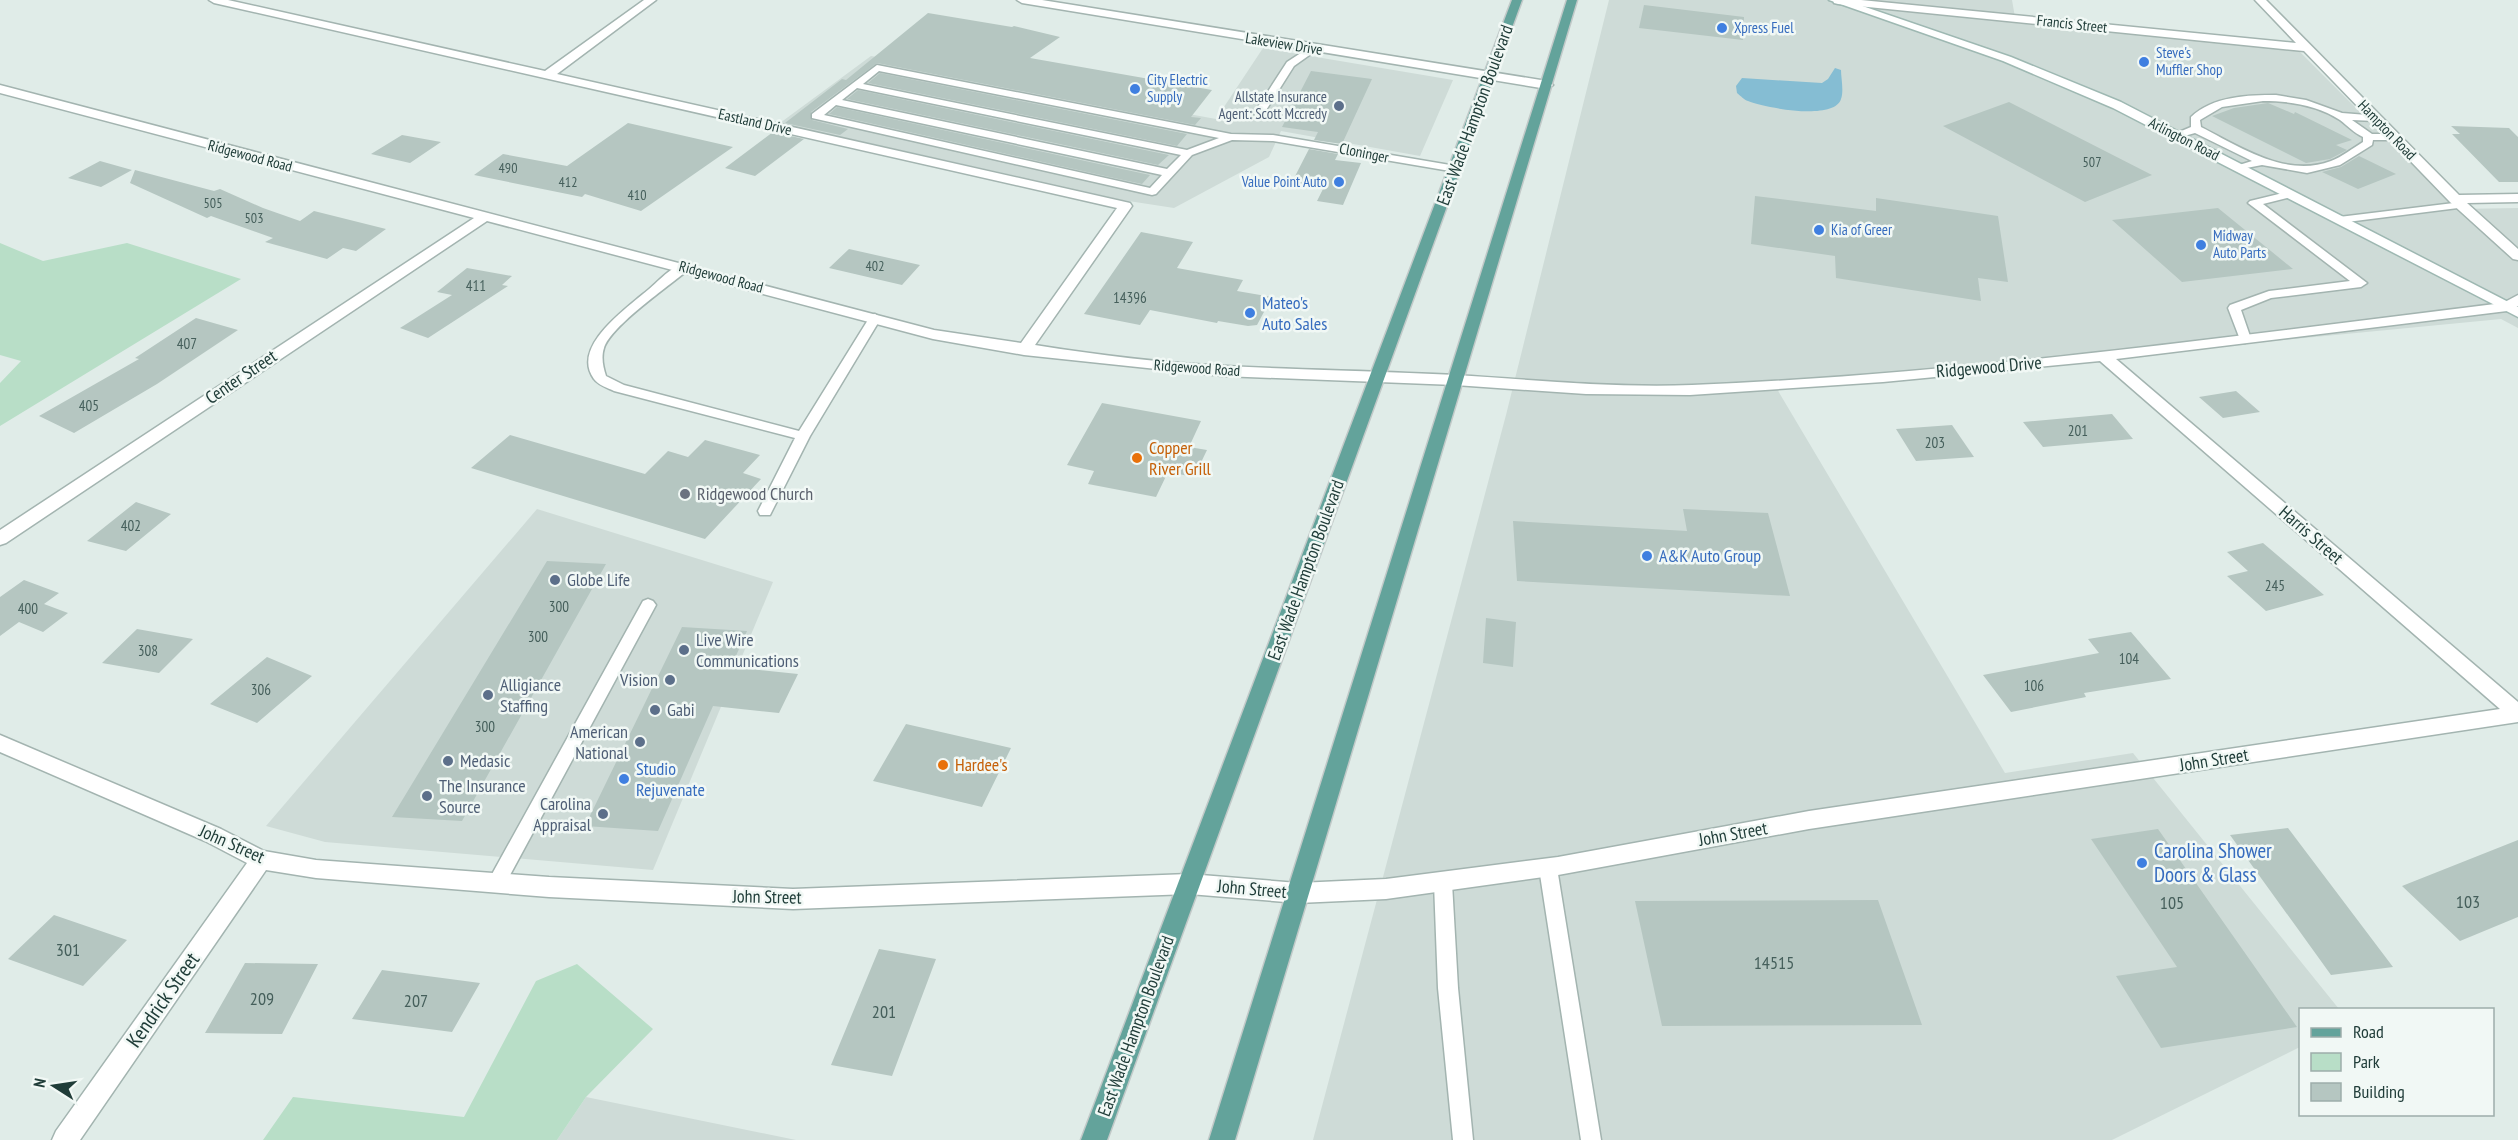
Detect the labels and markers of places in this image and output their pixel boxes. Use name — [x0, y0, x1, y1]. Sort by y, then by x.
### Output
place label: Xpress Fuel — [1734, 18, 1794, 37]
marker: Xpress Fuel — [1715, 21, 1729, 35]
place label: Steve's Muffler Shop — [2156, 43, 2222, 79]
marker: Steve's Muffler Shop — [2137, 55, 2151, 69]
place label: City Electric Supply — [1147, 70, 1208, 106]
marker: City Electric Supply — [1128, 82, 1142, 96]
place label: Allstate Insurance Agent: Scott Mccredy — [1219, 87, 1327, 123]
marker: Allstate Insurance Agent: Scott Mccredy — [1332, 99, 1346, 113]
place label: Value Point Auto — [1241, 172, 1327, 191]
marker: Value Point Auto — [1332, 175, 1346, 189]
place label: Kia of Greer — [1831, 220, 1893, 239]
marker: Kia of Greer — [1812, 223, 1826, 237]
place label: Midway Auto Parts — [2213, 226, 2266, 262]
marker: Midway Auto Parts — [2194, 238, 2208, 252]
place label: Mateo's Auto Sales — [1262, 291, 1327, 335]
marker: Mateo's Auto Sales — [1243, 306, 1257, 320]
place label: Copper River Grill — [1149, 436, 1212, 480]
marker: Copper River Grill — [1130, 451, 1144, 465]
place label: Ridgewood Church — [697, 482, 813, 505]
marker: Ridgewood Church — [678, 487, 692, 501]
place label: A&K Auto Group — [1659, 544, 1761, 567]
marker: A&K Auto Group — [1640, 549, 1654, 563]
place label: Globe Life — [567, 568, 630, 591]
marker: Globe Life — [548, 573, 562, 587]
place label: Live Wire Communications — [696, 628, 799, 672]
marker: Live Wire Communications — [677, 643, 691, 657]
place label: Vision — [619, 668, 658, 691]
place label: Alligiance Staffing — [500, 673, 561, 717]
marker: Vision — [663, 673, 677, 687]
marker: Alligiance Staffing — [481, 688, 495, 702]
place label: Gabi — [667, 698, 695, 721]
marker: Gabi — [648, 703, 662, 717]
place label: American National — [570, 720, 629, 764]
marker: American National — [633, 735, 647, 749]
place label: Medasic — [460, 749, 511, 772]
place label: Hardee's — [955, 753, 1007, 776]
marker: Medasic — [441, 754, 455, 768]
place label: Studio Rejuvenate — [636, 757, 705, 801]
marker: Hardee's — [936, 758, 950, 772]
marker: Studio Rejuvenate — [617, 772, 631, 786]
place label: The Insurance Source — [439, 774, 526, 818]
marker: The Insurance Source — [420, 789, 434, 803]
place label: Carolina Appraisal — [533, 792, 592, 836]
marker: Carolina Appraisal — [596, 807, 610, 821]
place label: Carolina Shower Doors & Glass — [2154, 837, 2272, 888]
marker: Carolina Shower Doors & Glass — [2135, 856, 2149, 870]

